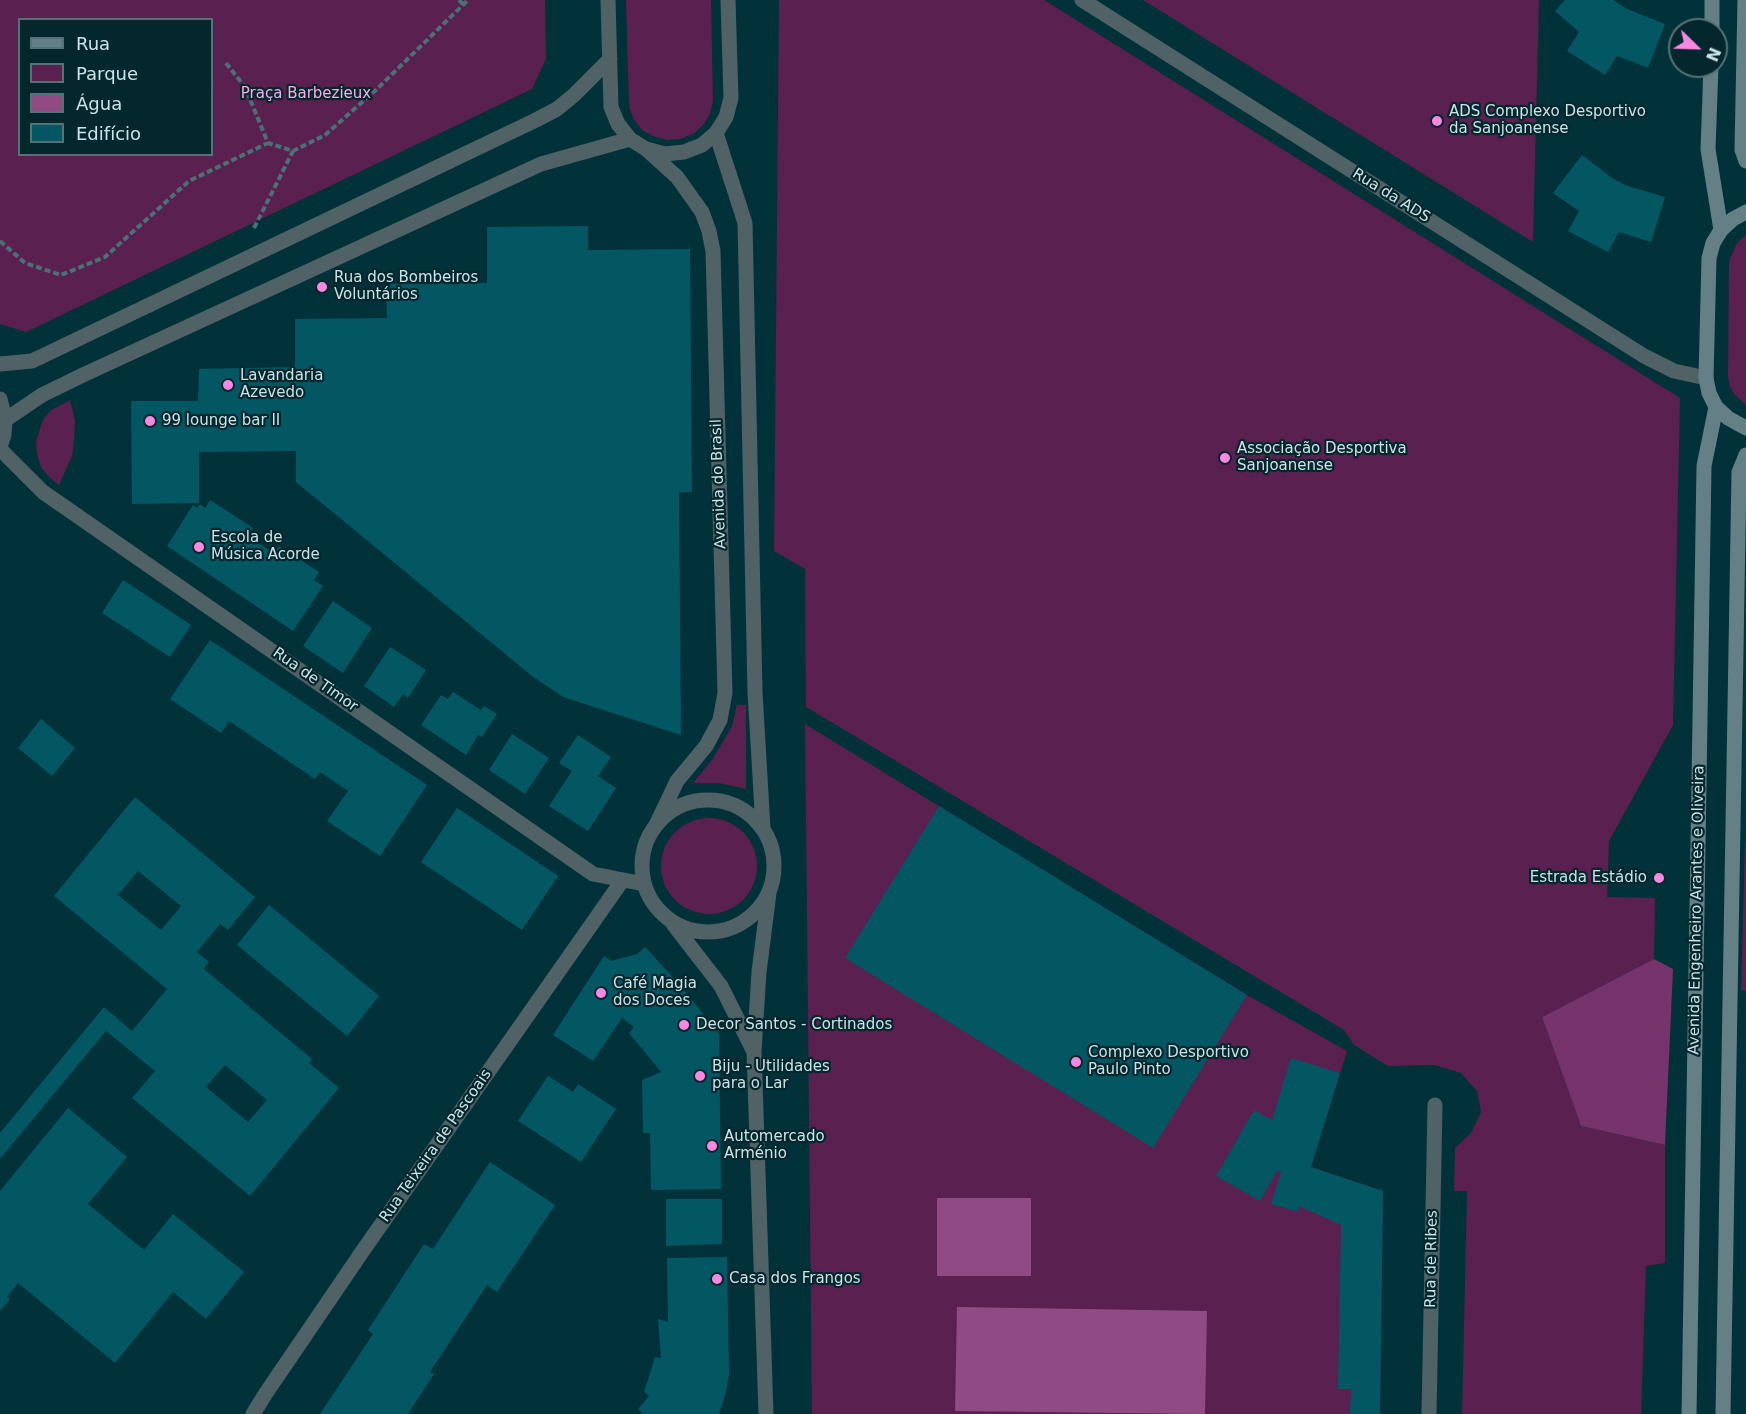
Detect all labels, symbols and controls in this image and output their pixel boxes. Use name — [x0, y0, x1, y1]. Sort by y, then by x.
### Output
legend — [18, 18, 213, 156]
north arrow — [1668, 18, 1728, 78]
text: Rua — [76, 33, 110, 54]
text: N — [1702, 45, 1725, 64]
text: Parque — [76, 63, 138, 84]
park label: Praça Barbezieux — [241, 85, 371, 103]
text: Água — [76, 93, 122, 114]
place label: ADS Complexo Desportivo da Sanjoanense — [1449, 103, 1646, 138]
marker: ADS Complexo Desportivo da Sanjoanense — [1430, 114, 1444, 128]
text: Edifício — [76, 123, 141, 144]
street label: Rua da ADS — [1349, 165, 1433, 227]
place label: Rua dos Bombeiros Voluntários — [334, 269, 478, 304]
marker: Rua dos Bombeiros Voluntários — [315, 280, 329, 294]
place label: Lavandaria Azevedo — [240, 367, 323, 402]
marker: Lavandaria Azevedo — [221, 378, 235, 392]
place label: 99 lounge bar II — [162, 412, 280, 430]
marker: 99 lounge bar II — [143, 414, 157, 428]
street label: Avenida do Brasil — [708, 419, 730, 549]
place label: Associação Desportiva Sanjoanense — [1237, 440, 1407, 475]
marker: Associação Desportiva Sanjoanense — [1218, 451, 1232, 465]
place label: Escola de Música Acorde — [211, 529, 320, 564]
marker: Escola de Música Acorde — [192, 540, 206, 554]
street label: Rua de Timor — [269, 644, 361, 716]
street label: Avenida Engenheiro Arantes e Oliveira — [1685, 765, 1709, 1055]
place label: Estrada Estádio — [1530, 869, 1647, 887]
marker: Estrada Estádio — [1652, 871, 1666, 885]
place label: Café Magia dos Doces — [613, 975, 697, 1010]
marker: Café Magia dos Doces — [594, 986, 608, 1000]
place label: Decor Santos - Cortinados — [696, 1016, 892, 1034]
marker: Decor Santos - Cortinados — [677, 1018, 691, 1032]
place label: Complexo Desportivo Paulo Pinto — [1088, 1044, 1249, 1079]
marker: Complexo Desportivo Paulo Pinto — [1069, 1055, 1083, 1069]
place label: Biju - Utilidades para o Lar — [712, 1058, 830, 1093]
street label: Rua Teixeira de Pascoais — [376, 1066, 496, 1226]
marker: Biju - Utilidades para o Lar — [693, 1069, 707, 1083]
place label: Automercado Arménio — [724, 1128, 825, 1163]
marker: Automercado Arménio — [705, 1139, 719, 1153]
street label: Rua de Ribes — [1422, 1210, 1442, 1308]
place label: Casa dos Frangos — [729, 1270, 861, 1288]
marker: Casa dos Frangos — [710, 1272, 724, 1286]

